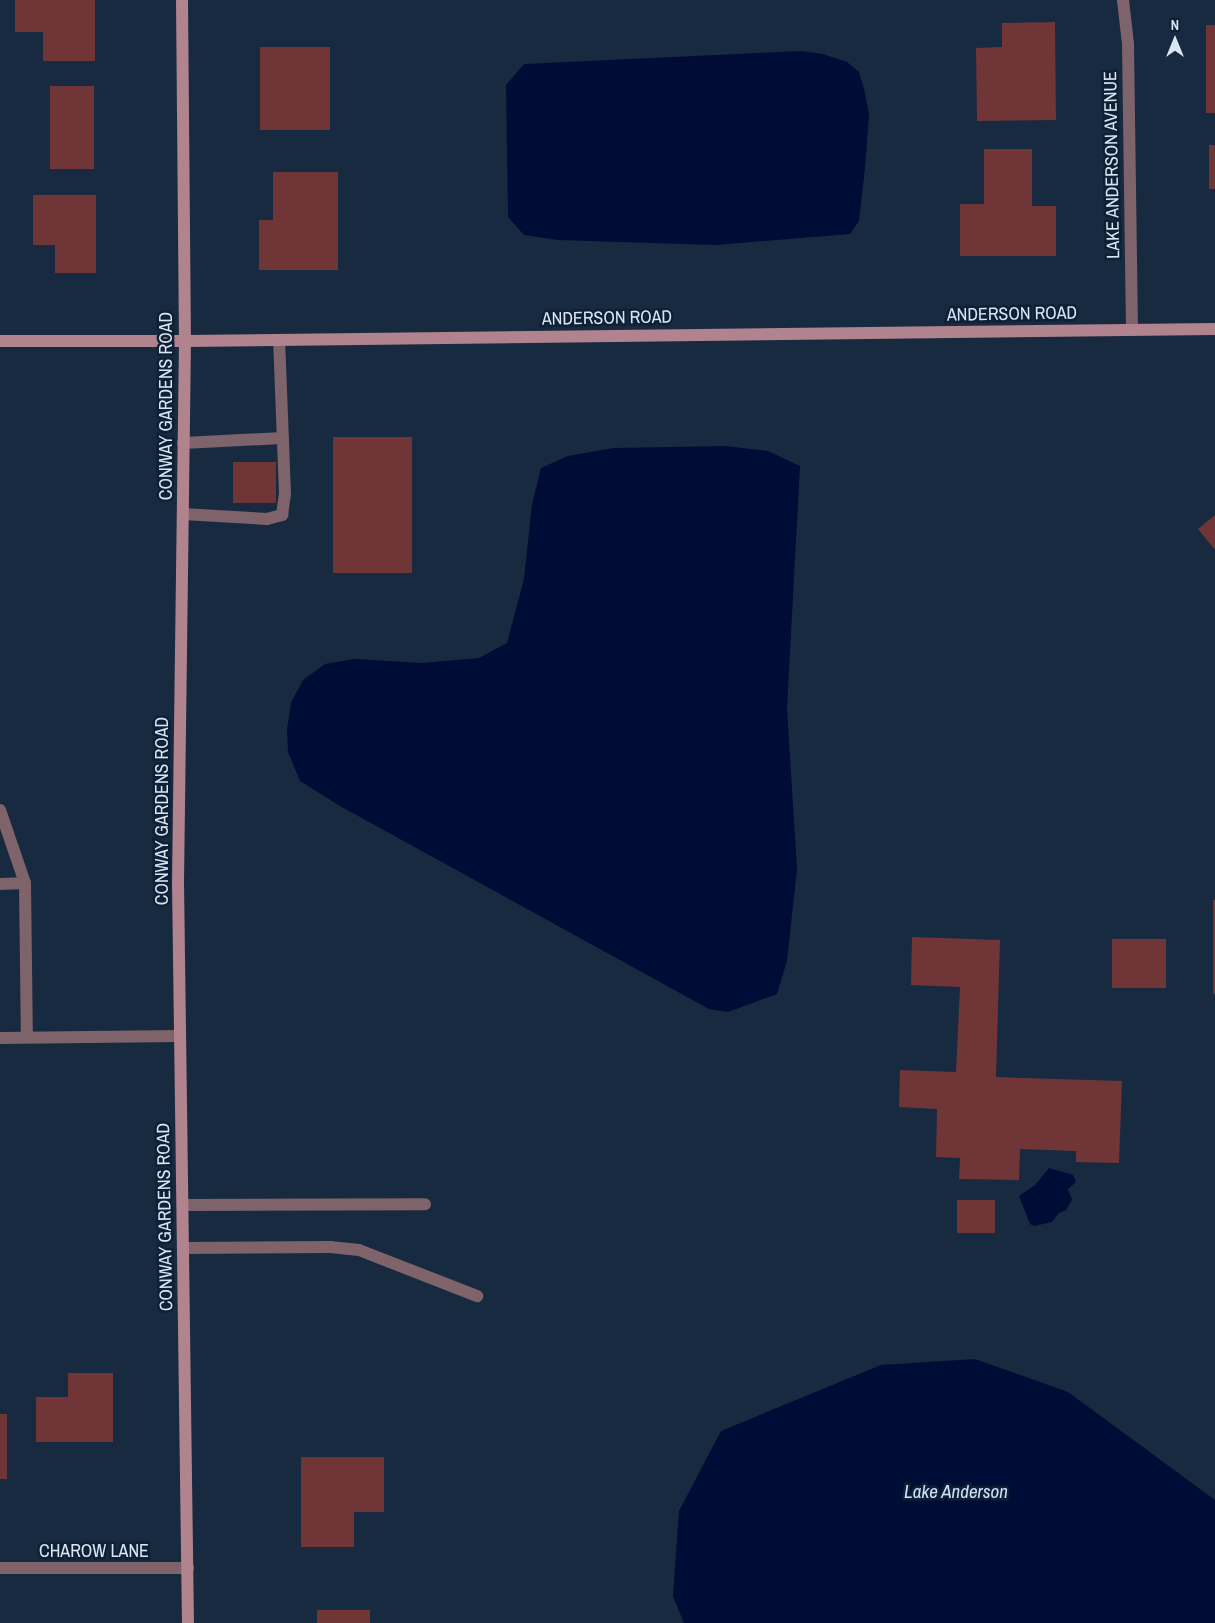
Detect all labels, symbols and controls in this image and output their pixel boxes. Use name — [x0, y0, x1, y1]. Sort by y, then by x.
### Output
north arrow — [1150, 15, 1200, 65]
text: N — [1171, 16, 1179, 34]
street label: LAKE ANDERSON AVENUE — [1100, 70, 1124, 260]
street label: ANDERSON ROAD — [947, 302, 1077, 326]
street label: ANDERSON ROAD — [542, 306, 672, 330]
street label: CONWAY GARDENS ROAD — [155, 312, 177, 500]
street label: CONWAY GARDENS ROAD — [151, 717, 173, 905]
street label: CONWAY GARDENS ROAD — [153, 1123, 177, 1311]
water label: Lake Anderson — [904, 1481, 1008, 1503]
street label: CHAROW LANE — [39, 1540, 149, 1562]

